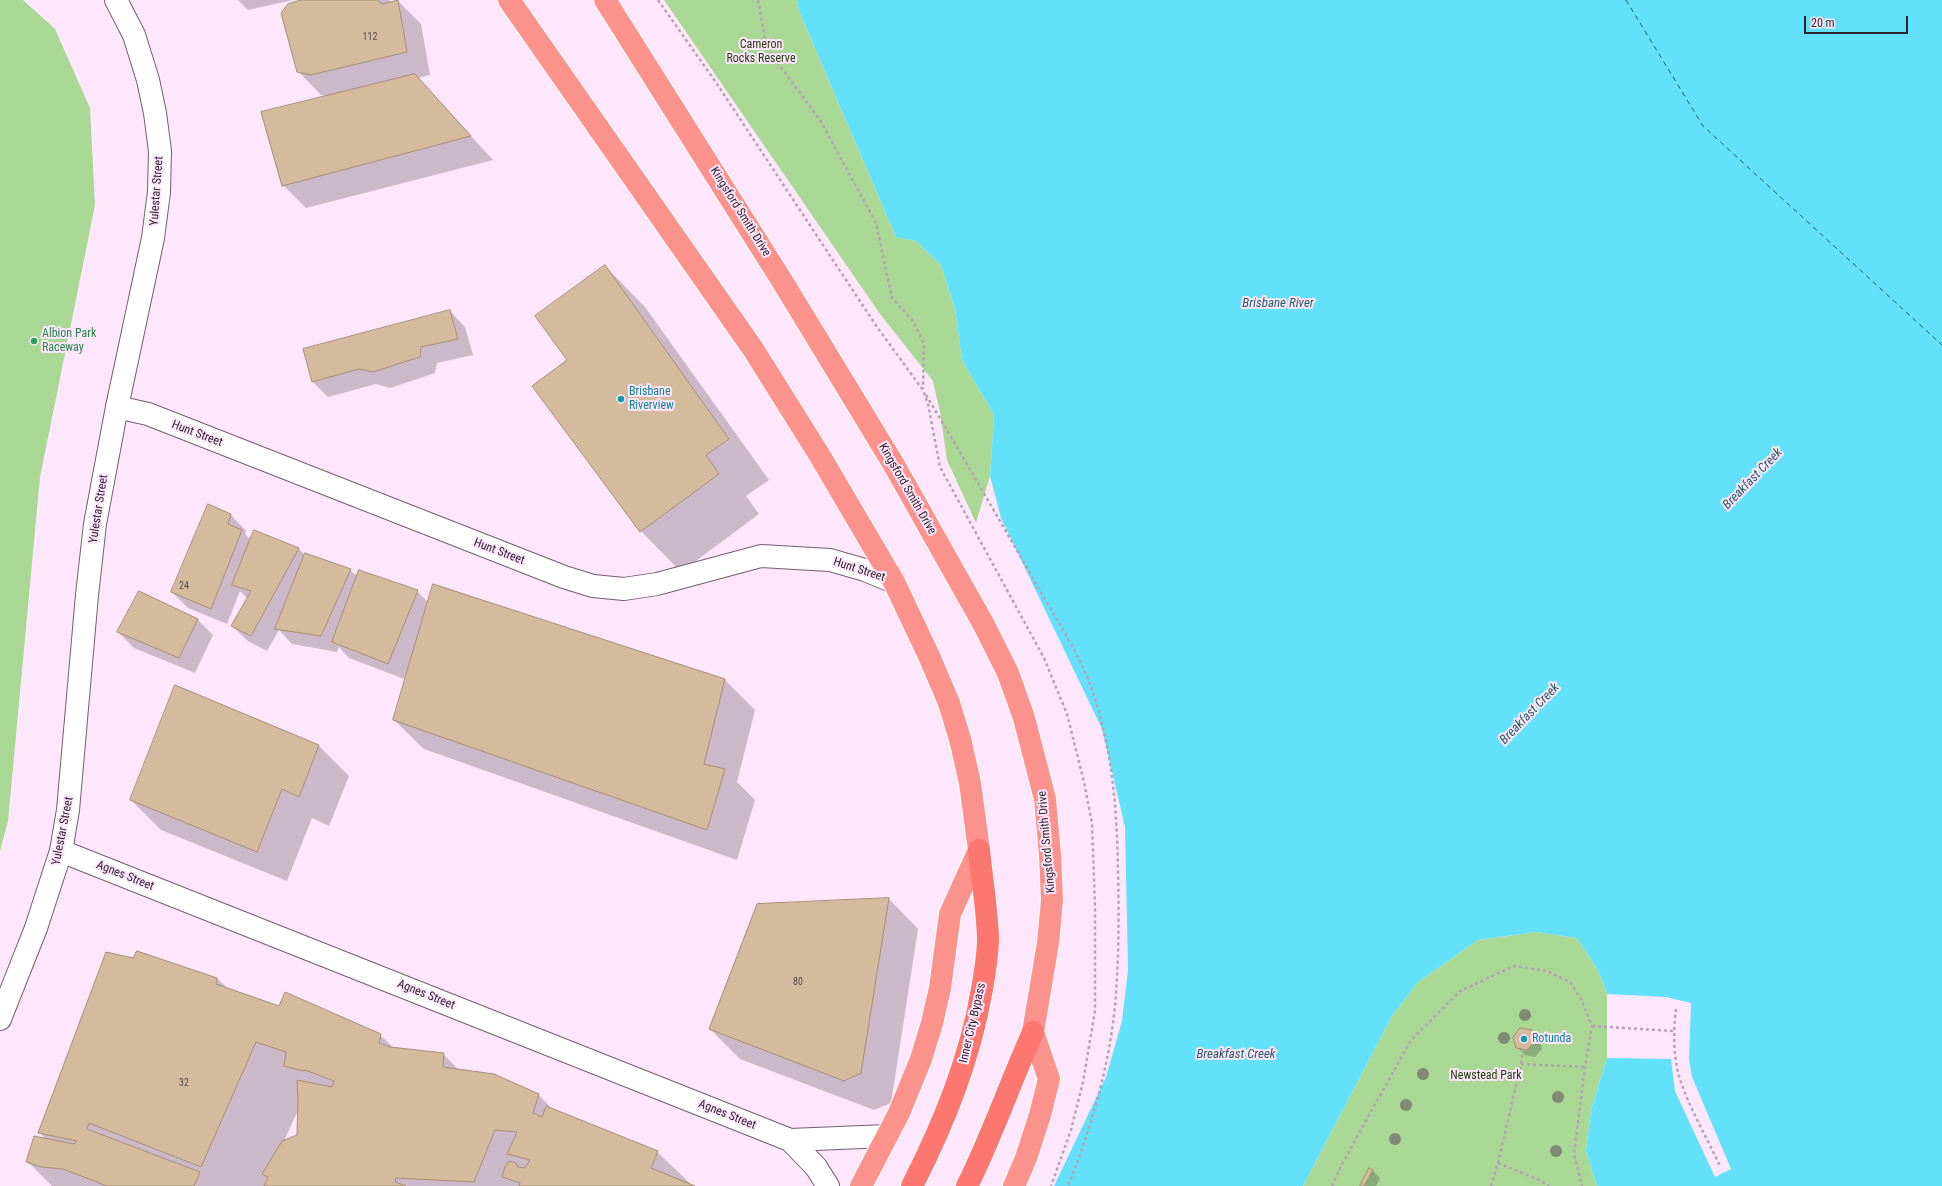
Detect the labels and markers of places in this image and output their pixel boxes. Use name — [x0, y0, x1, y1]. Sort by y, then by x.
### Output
place label: Albion Park Raceway — [42, 327, 96, 355]
marker: Albion Park Raceway — [29, 336, 39, 346]
place label: Brisbane Riverview — [629, 385, 674, 413]
marker: Brisbane Riverview — [616, 394, 626, 404]
place label: Rotunda — [1532, 1032, 1571, 1046]
marker: Rotunda — [1519, 1034, 1529, 1044]

